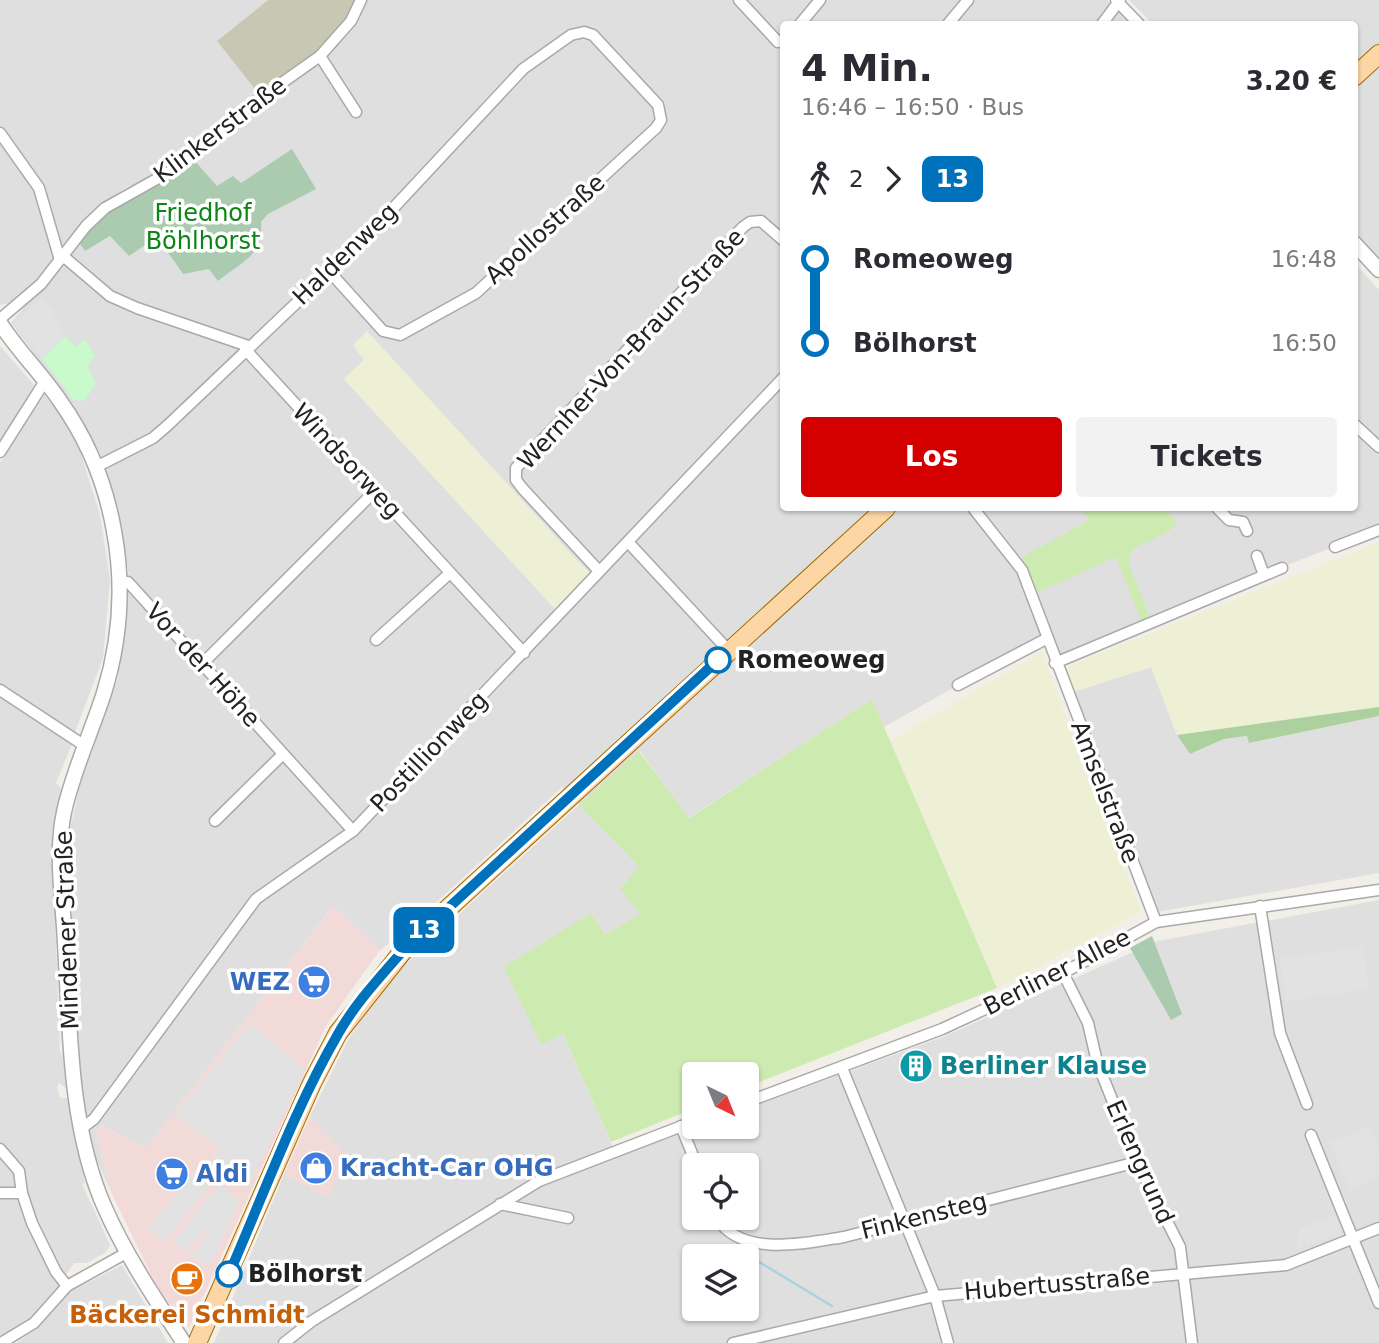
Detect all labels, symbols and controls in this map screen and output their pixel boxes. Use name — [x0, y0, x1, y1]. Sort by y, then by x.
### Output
text: 4 Min. — [801, 46, 933, 90]
text: 3.20 € — [1246, 66, 1337, 96]
street label: Klinkerstraße — [148, 71, 292, 189]
text: 16:46 – 16:50 · Bus — [801, 94, 1024, 120]
icon: walk — [801, 160, 839, 198]
icon: forward — [874, 160, 912, 198]
text: 13 — [936, 165, 969, 193]
text: 2 — [849, 166, 864, 192]
street label: Apollostraße — [480, 168, 610, 290]
street label: Haldenweg — [287, 197, 403, 311]
park label: Friedhof Böhlhorst — [146, 199, 260, 255]
street label: Wernher-Von-Braun-Straße — [512, 223, 750, 475]
text: Romeoweg — [853, 244, 1014, 274]
text: 16:48 — [1271, 246, 1337, 272]
text: Bölhorst — [853, 328, 977, 358]
text: 16:50 — [1271, 330, 1337, 356]
street label: Windsorweg — [287, 398, 407, 524]
button: Los — [801, 417, 1062, 497]
button: Tickets — [1076, 417, 1337, 497]
street label: Vor der Höhe — [140, 597, 266, 733]
place label: Romeoweg — [737, 646, 885, 674]
marker: Romeoweg — [705, 647, 731, 673]
street label: Postillionweg — [365, 686, 493, 818]
street label: Amselstraße — [1065, 717, 1145, 867]
street label: Mindener Straße — [50, 830, 84, 1030]
line badge: 13 — [392, 907, 456, 953]
text: 13 — [407, 916, 441, 944]
street label: Berliner Allee — [979, 923, 1135, 1021]
supermarket icon: WEZ — [295, 963, 333, 1001]
place label: WEZ — [230, 968, 290, 996]
building icon: Berliner Klause — [897, 1047, 935, 1085]
place label: Berliner Klause — [940, 1052, 1147, 1080]
north arrow — [682, 1062, 760, 1139]
map controls — [682, 1062, 759, 1321]
street label: Erlengrund — [1100, 1096, 1180, 1228]
shop icon: Kracht-Car OHG — [297, 1149, 335, 1187]
button: locate — [682, 1153, 759, 1230]
place label: Kracht-Car OHG — [340, 1154, 554, 1182]
supermarket icon: Aldi — [153, 1155, 191, 1193]
place label: Aldi — [196, 1160, 248, 1188]
street label: Finkensteg — [858, 1187, 990, 1245]
button: layers — [682, 1244, 759, 1321]
cafe icon: Bäckerei Schmidt — [168, 1260, 206, 1298]
place label: Bölhorst — [248, 1260, 362, 1288]
marker: Bölhorst — [216, 1261, 242, 1287]
street label: Hubertusstraße — [963, 1262, 1151, 1306]
place label: Bäckerei Schmidt — [69, 1301, 305, 1329]

